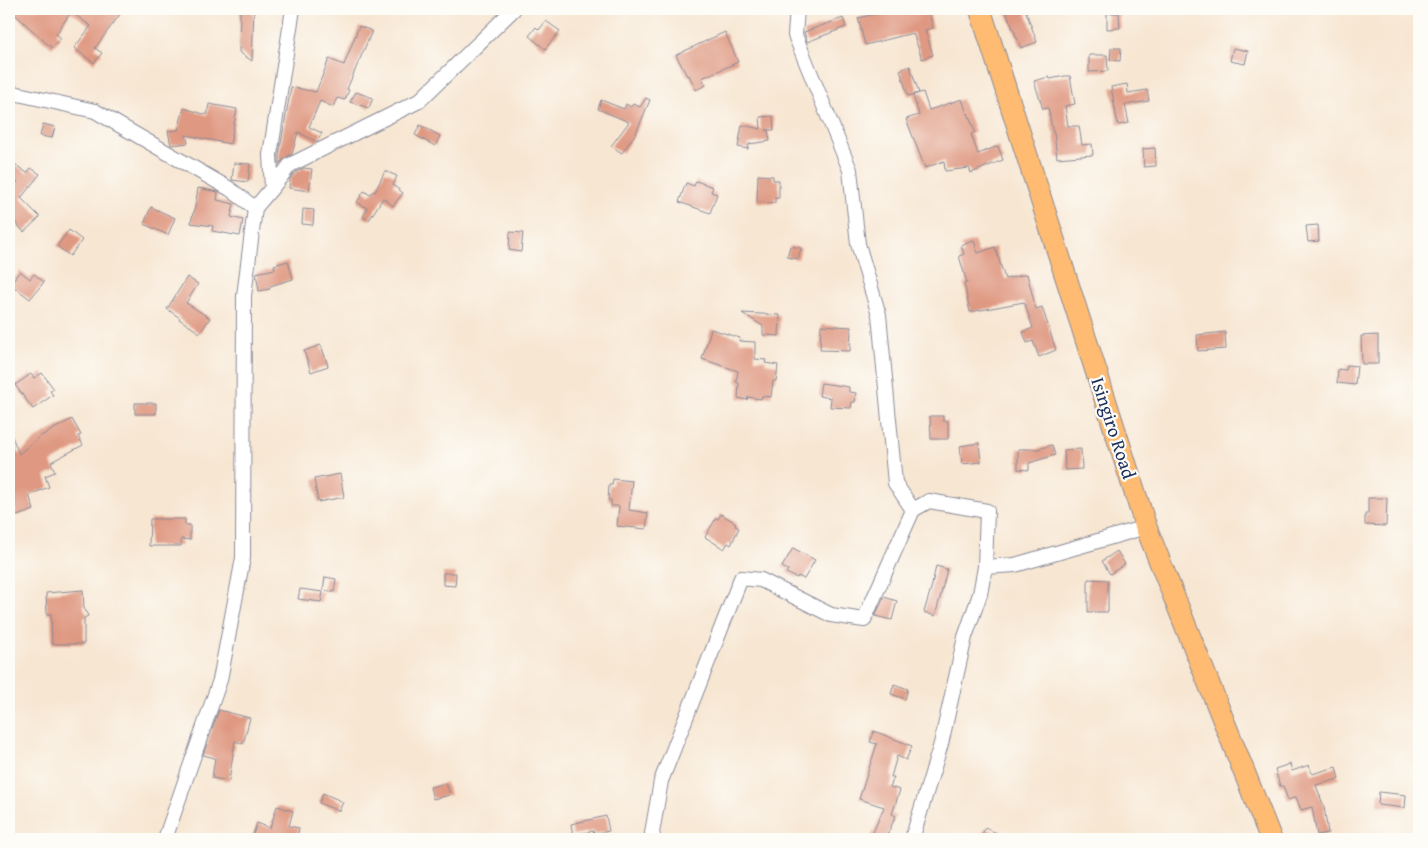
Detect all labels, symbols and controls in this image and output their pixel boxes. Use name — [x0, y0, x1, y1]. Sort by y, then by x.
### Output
street label: Isingiro Road — [1084, 374, 1144, 483]

